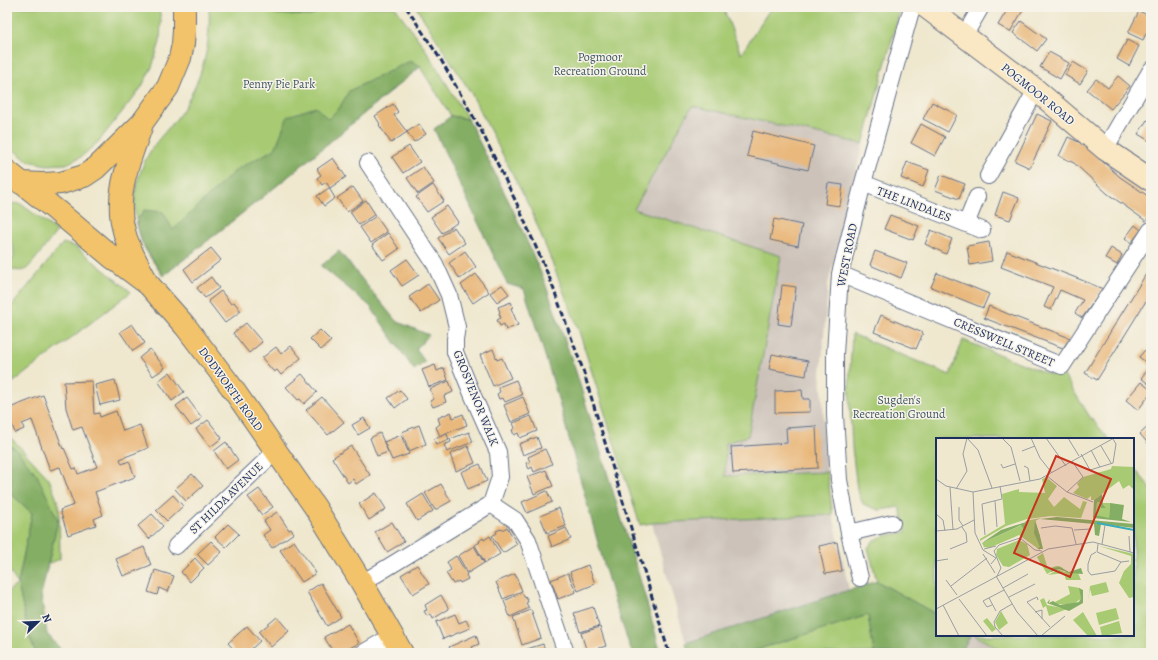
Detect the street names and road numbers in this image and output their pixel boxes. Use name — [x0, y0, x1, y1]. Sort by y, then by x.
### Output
street label: POGMOOR ROAD — [998, 59, 1078, 129]
street label: THE LINDALES — [874, 182, 954, 226]
street label: WEST ROAD — [833, 222, 861, 289]
street label: CRESSWELL STREET — [951, 313, 1057, 371]
street label: DODWORTH ROAD — [195, 344, 267, 434]
street label: GROSVENOR WALK — [449, 348, 503, 449]
street label: ST HILDA AVENUE — [186, 459, 266, 537]

